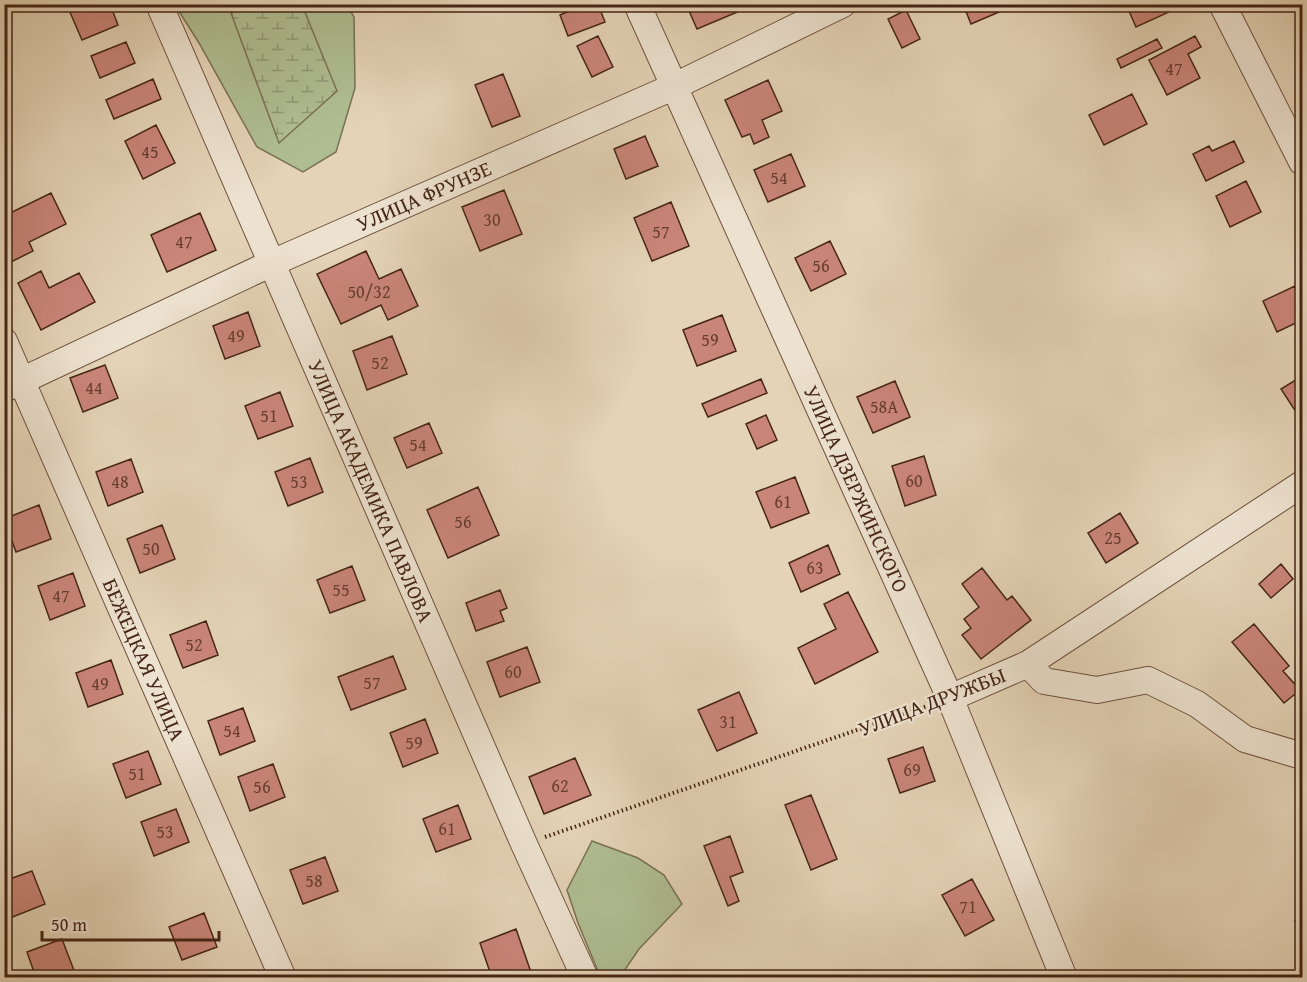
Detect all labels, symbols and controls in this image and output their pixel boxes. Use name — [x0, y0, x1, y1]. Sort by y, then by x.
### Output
house number: 47 — [1165, 55, 1183, 82]
house number: 45 — [141, 138, 159, 165]
street label: УЛИЦА ФРУНЗЕ — [351, 153, 496, 239]
house number: 54 — [770, 164, 788, 191]
house number: 30 — [483, 206, 501, 233]
house number: 57 — [652, 218, 670, 245]
house number: 47 — [175, 228, 193, 255]
house number: 56 — [812, 252, 830, 279]
house number: 50/32 — [347, 278, 391, 305]
house number: 49 — [227, 322, 245, 349]
house number: 59 — [701, 326, 719, 353]
house number: 52 — [371, 349, 389, 376]
street label: УЛИЦА АКАДЕМИКА ПАВЛОВА — [300, 355, 442, 627]
house number: 44 — [85, 374, 103, 401]
street label: УЛИЦА ДЗЕРЖИНСКОГО — [796, 380, 916, 597]
house number: 58А — [870, 393, 898, 420]
house number: 51 — [260, 402, 278, 429]
house number: 54 — [409, 431, 427, 458]
house number: 60 — [905, 467, 923, 494]
house number: 48 — [111, 468, 129, 495]
house number: 53 — [290, 468, 308, 495]
house number: 61 — [774, 488, 792, 515]
house number: 56 — [454, 508, 472, 535]
house number: 25 — [1104, 524, 1122, 551]
house number: 50 — [142, 535, 160, 562]
house number: 63 — [806, 554, 824, 581]
street label: БЕЖЕЦКАЯ УЛИЦА — [95, 573, 193, 746]
house number: 55 — [332, 576, 350, 603]
house number: 47 — [52, 582, 70, 609]
house number: 52 — [185, 631, 203, 658]
house number: 60 — [504, 658, 522, 685]
street label: УЛИЦА ДРУЖБЫ — [854, 659, 1010, 744]
house number: 57 — [363, 669, 381, 696]
house number: 49 — [91, 670, 109, 697]
house number: 31 — [719, 708, 737, 735]
house number: 54 — [223, 717, 241, 744]
house number: 59 — [405, 729, 423, 756]
house number: 69 — [903, 756, 921, 783]
house number: 51 — [128, 760, 146, 787]
house number: 62 — [551, 772, 569, 799]
house number: 56 — [253, 773, 271, 800]
house number: 61 — [438, 815, 456, 842]
house number: 53 — [156, 818, 174, 845]
house number: 58 — [305, 867, 323, 894]
house number: 71 — [959, 893, 977, 920]
scale bar — [42, 904, 219, 942]
text: 50 m — [51, 911, 87, 938]

